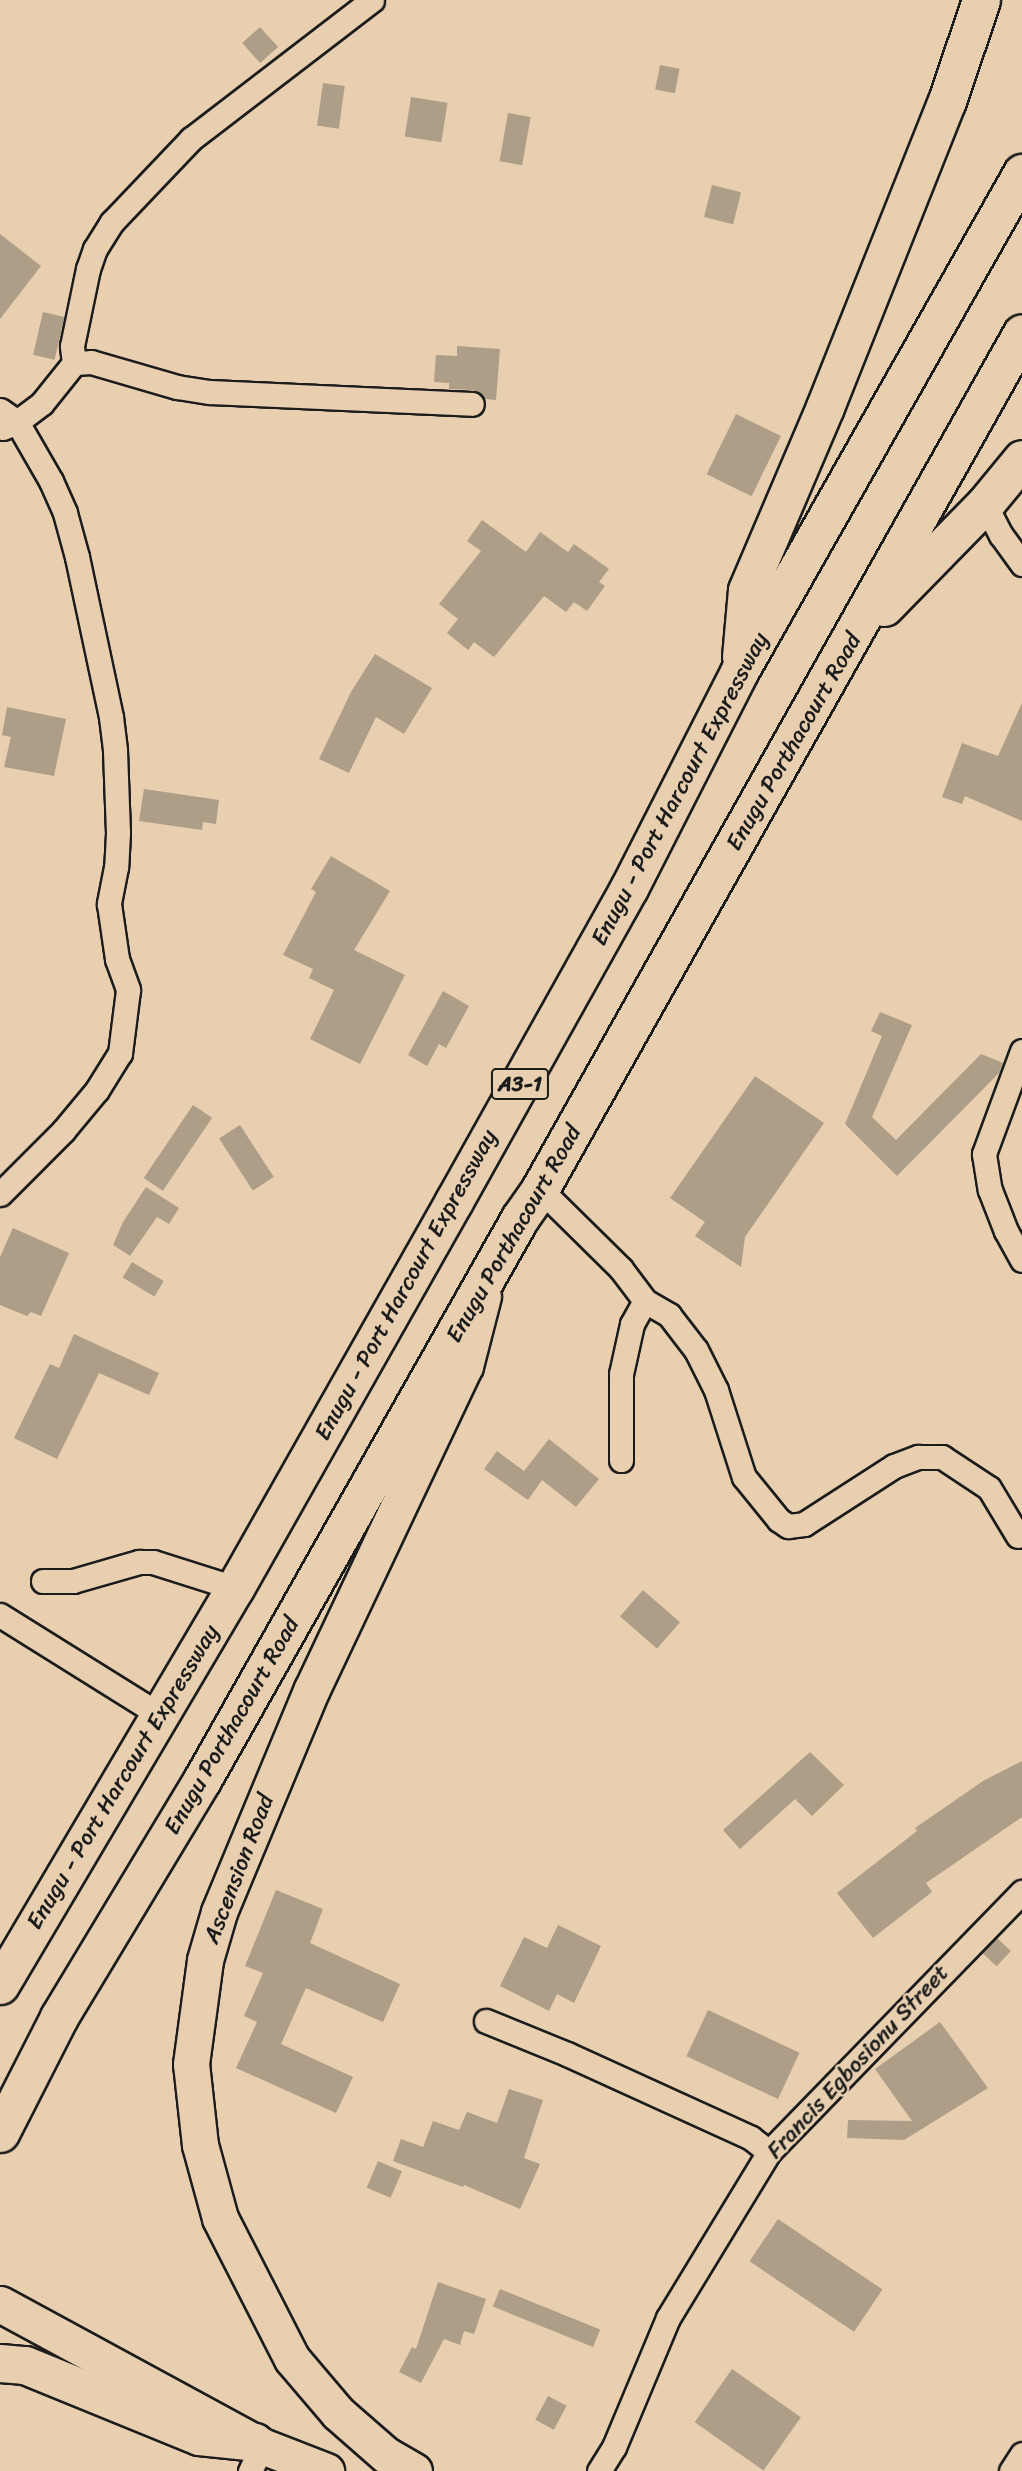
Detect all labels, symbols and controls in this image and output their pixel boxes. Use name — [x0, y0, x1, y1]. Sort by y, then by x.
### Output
street label: Enugu - Port Harcourt Expressway — [585, 627, 775, 951]
street label: Enugu Porthacourt Road — [721, 629, 867, 855]
road number: A3-1 — [490, 1066, 550, 1102]
street label: Enugu Porthacourt Road — [441, 1121, 587, 1347]
street label: Enugu - Port Harcourt Expressway — [309, 1124, 503, 1446]
street label: Enugu Porthacourt Road — [159, 1613, 305, 1839]
street label: Enugu - Port Harcourt Expressway — [21, 1619, 225, 1935]
street label: Ascension Road — [198, 1791, 280, 1947]
street label: Francis Egbosionu Street — [762, 1960, 954, 2164]

